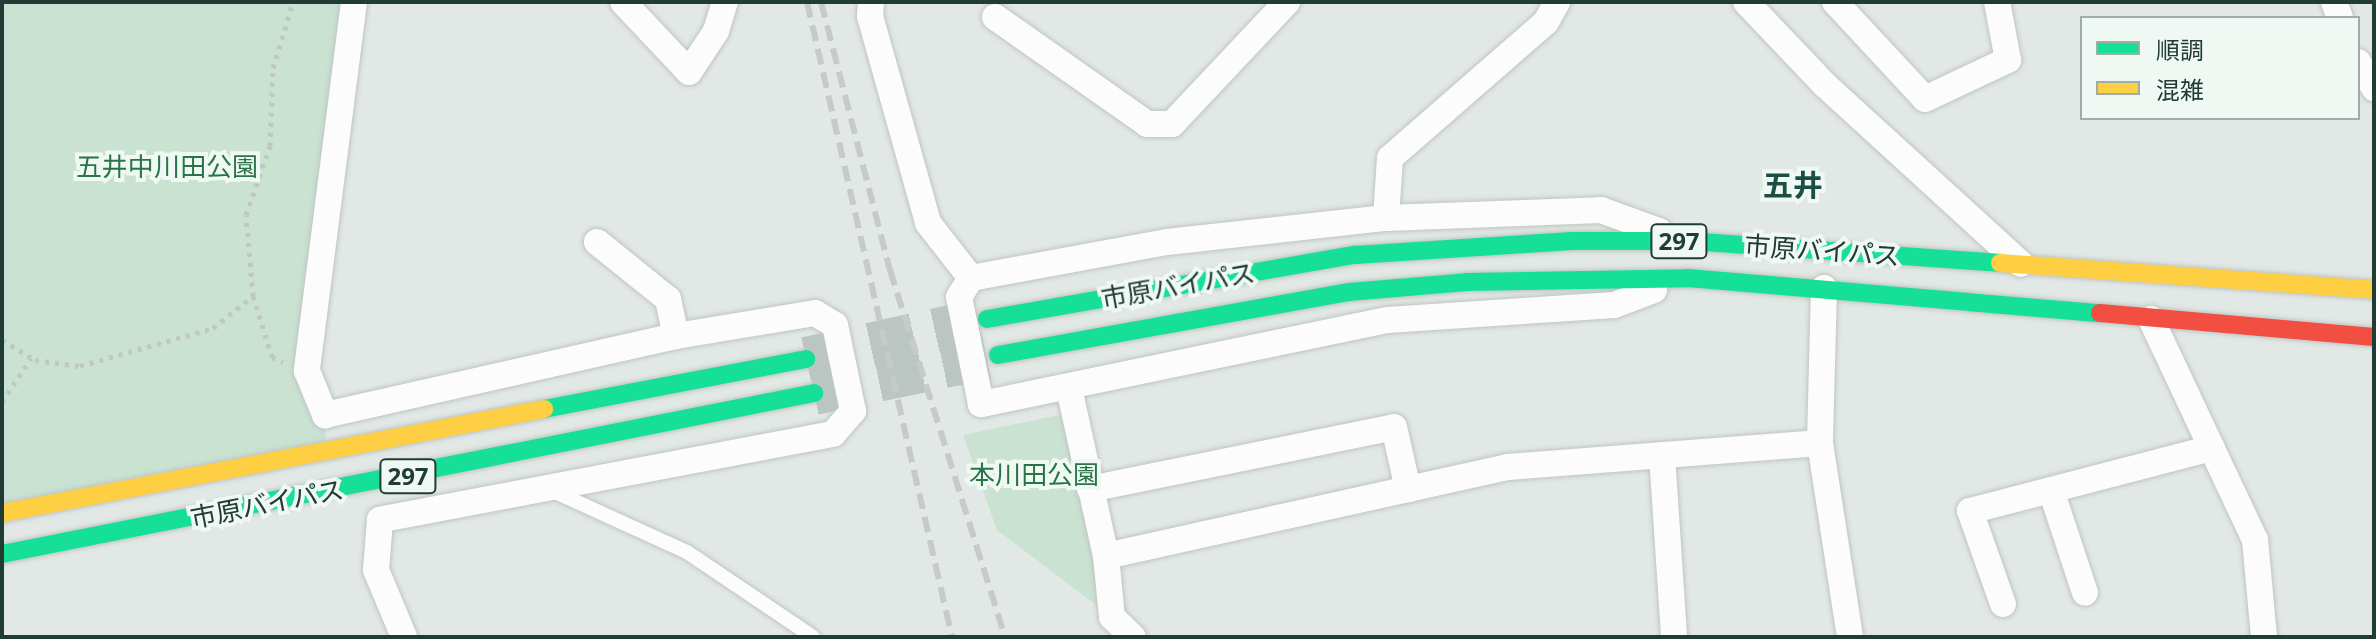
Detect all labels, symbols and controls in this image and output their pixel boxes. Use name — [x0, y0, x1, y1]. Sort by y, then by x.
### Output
legend — [2080, 16, 2360, 120]
text: 順調 — [2156, 33, 2204, 66]
text: 混雑 — [2156, 73, 2204, 106]
park label: 五井中川田公園 — [76, 151, 258, 183]
district label: 五井 — [1763, 167, 1823, 203]
road number: 297 — [1649, 221, 1709, 261]
street label: 市原バイパス — [1743, 230, 1901, 272]
street label: 市原バイパス — [1098, 257, 1258, 315]
road number: 297 — [378, 456, 438, 496]
park label: 本川田公園 — [969, 459, 1099, 491]
street label: 市原バイパス — [187, 474, 347, 534]

